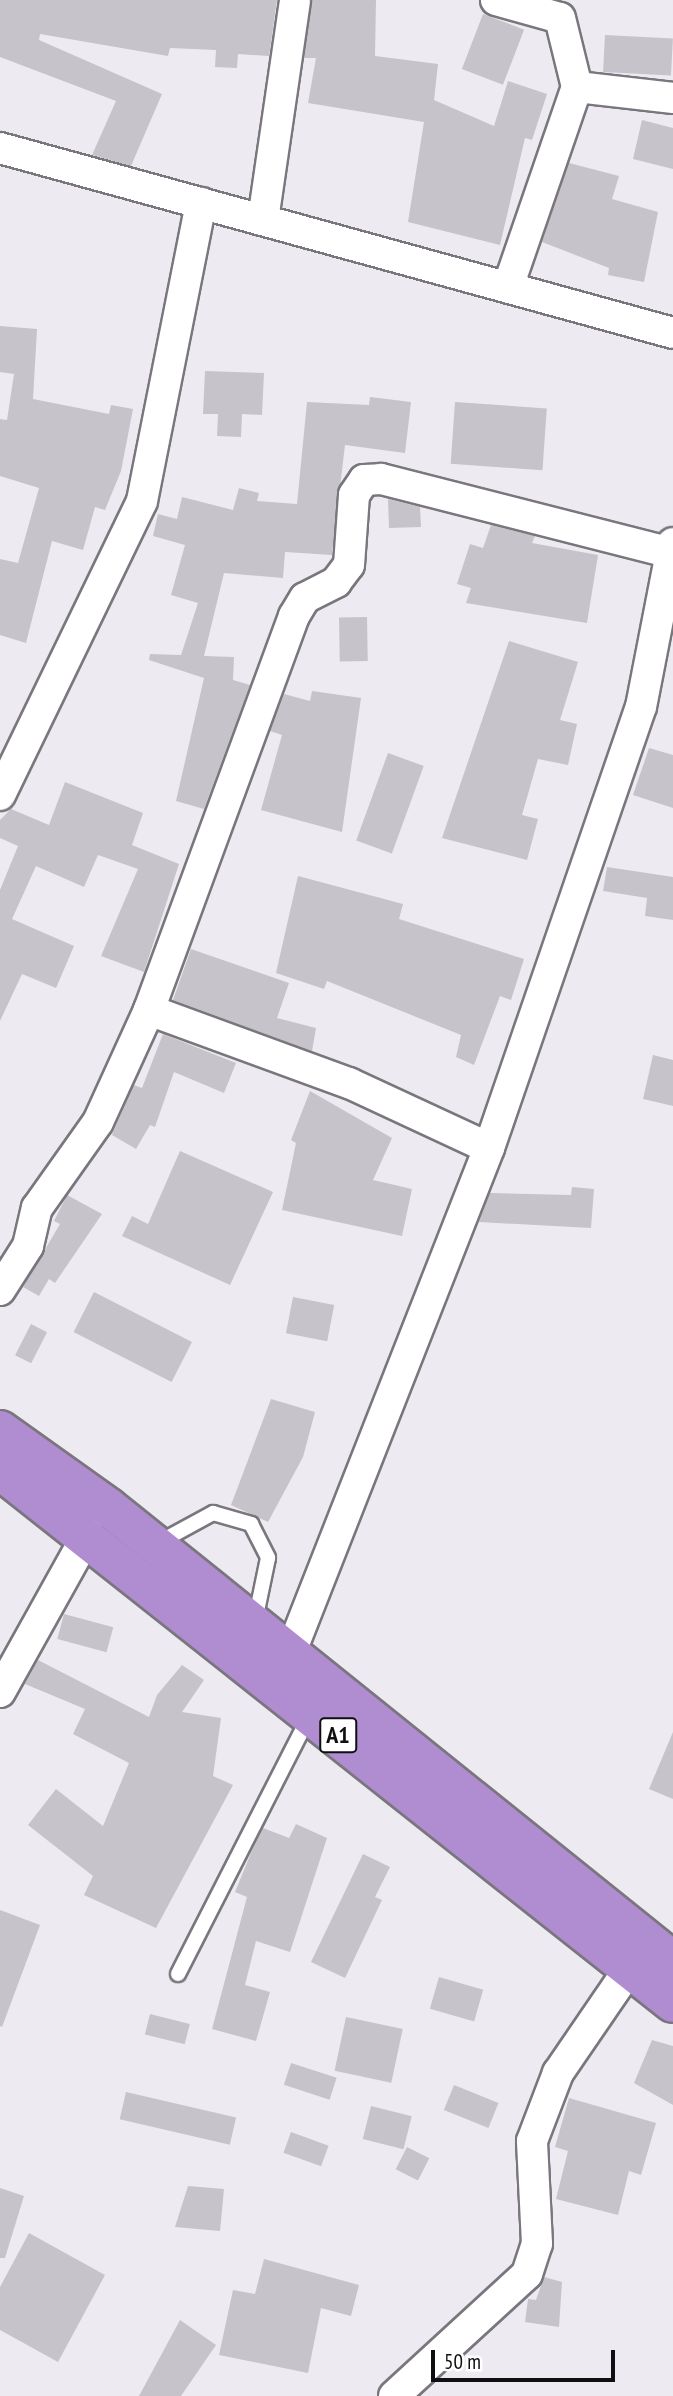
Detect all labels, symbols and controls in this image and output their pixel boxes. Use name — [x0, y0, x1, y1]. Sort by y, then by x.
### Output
road number: A1 — [319, 1714, 357, 1756]
scale bar — [435, 2336, 619, 2380]
text: 50 m — [444, 2348, 481, 2375]

